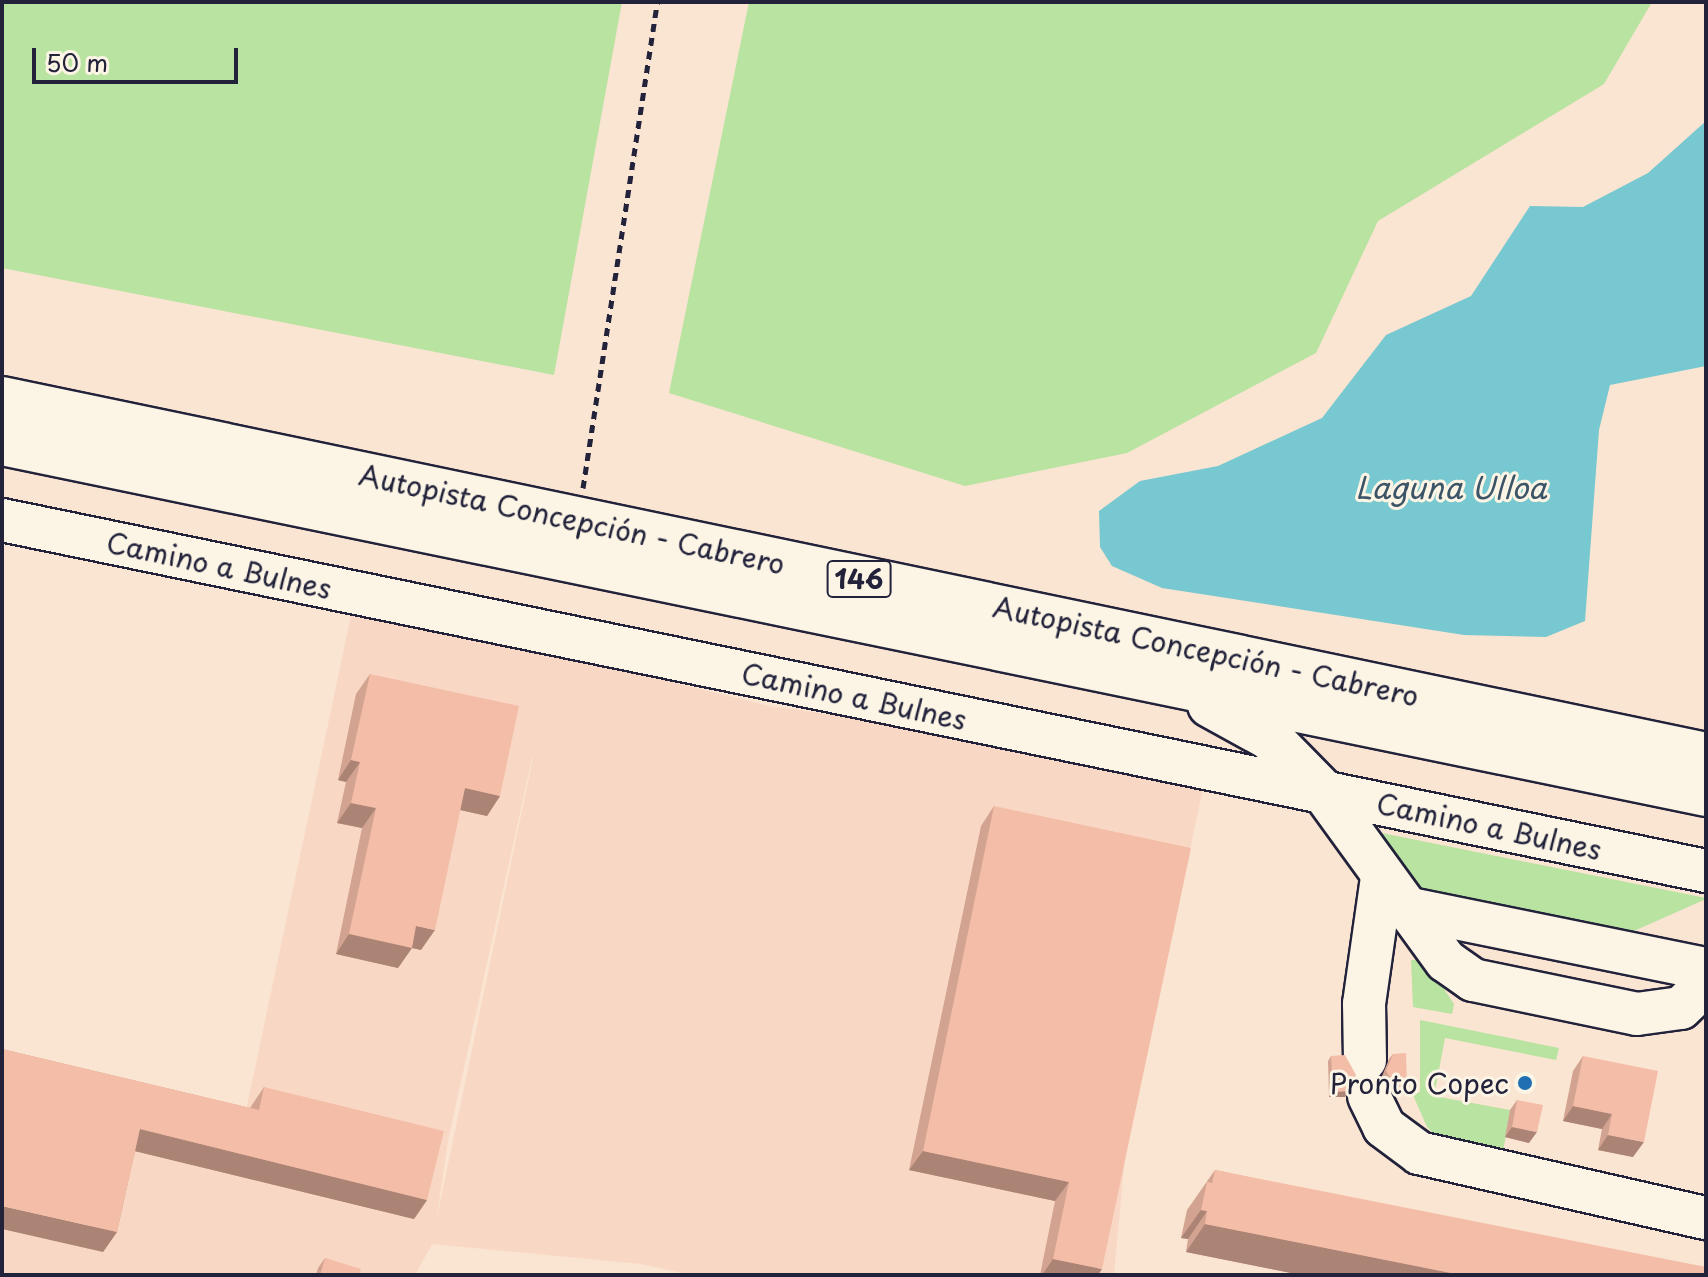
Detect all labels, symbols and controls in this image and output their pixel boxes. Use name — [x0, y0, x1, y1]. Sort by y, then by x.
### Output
scale bar — [36, 32, 242, 82]
text: 50 m — [46, 44, 108, 80]
street label: Autopista Concepción - Cabrero — [356, 457, 788, 581]
water label: Laguna Ulloa — [1356, 469, 1546, 505]
street label: Camino a Bulnes — [104, 525, 334, 605]
road number: 146 — [825, 557, 893, 601]
street label: Autopista Concepción - Cabrero — [990, 589, 1422, 713]
street label: Camino a Bulnes — [739, 656, 969, 736]
street label: Camino a Bulnes — [1374, 786, 1604, 866]
place label: Pronto Copec — [1329, 1066, 1509, 1100]
marker: Pronto Copec — [1516, 1074, 1534, 1092]

